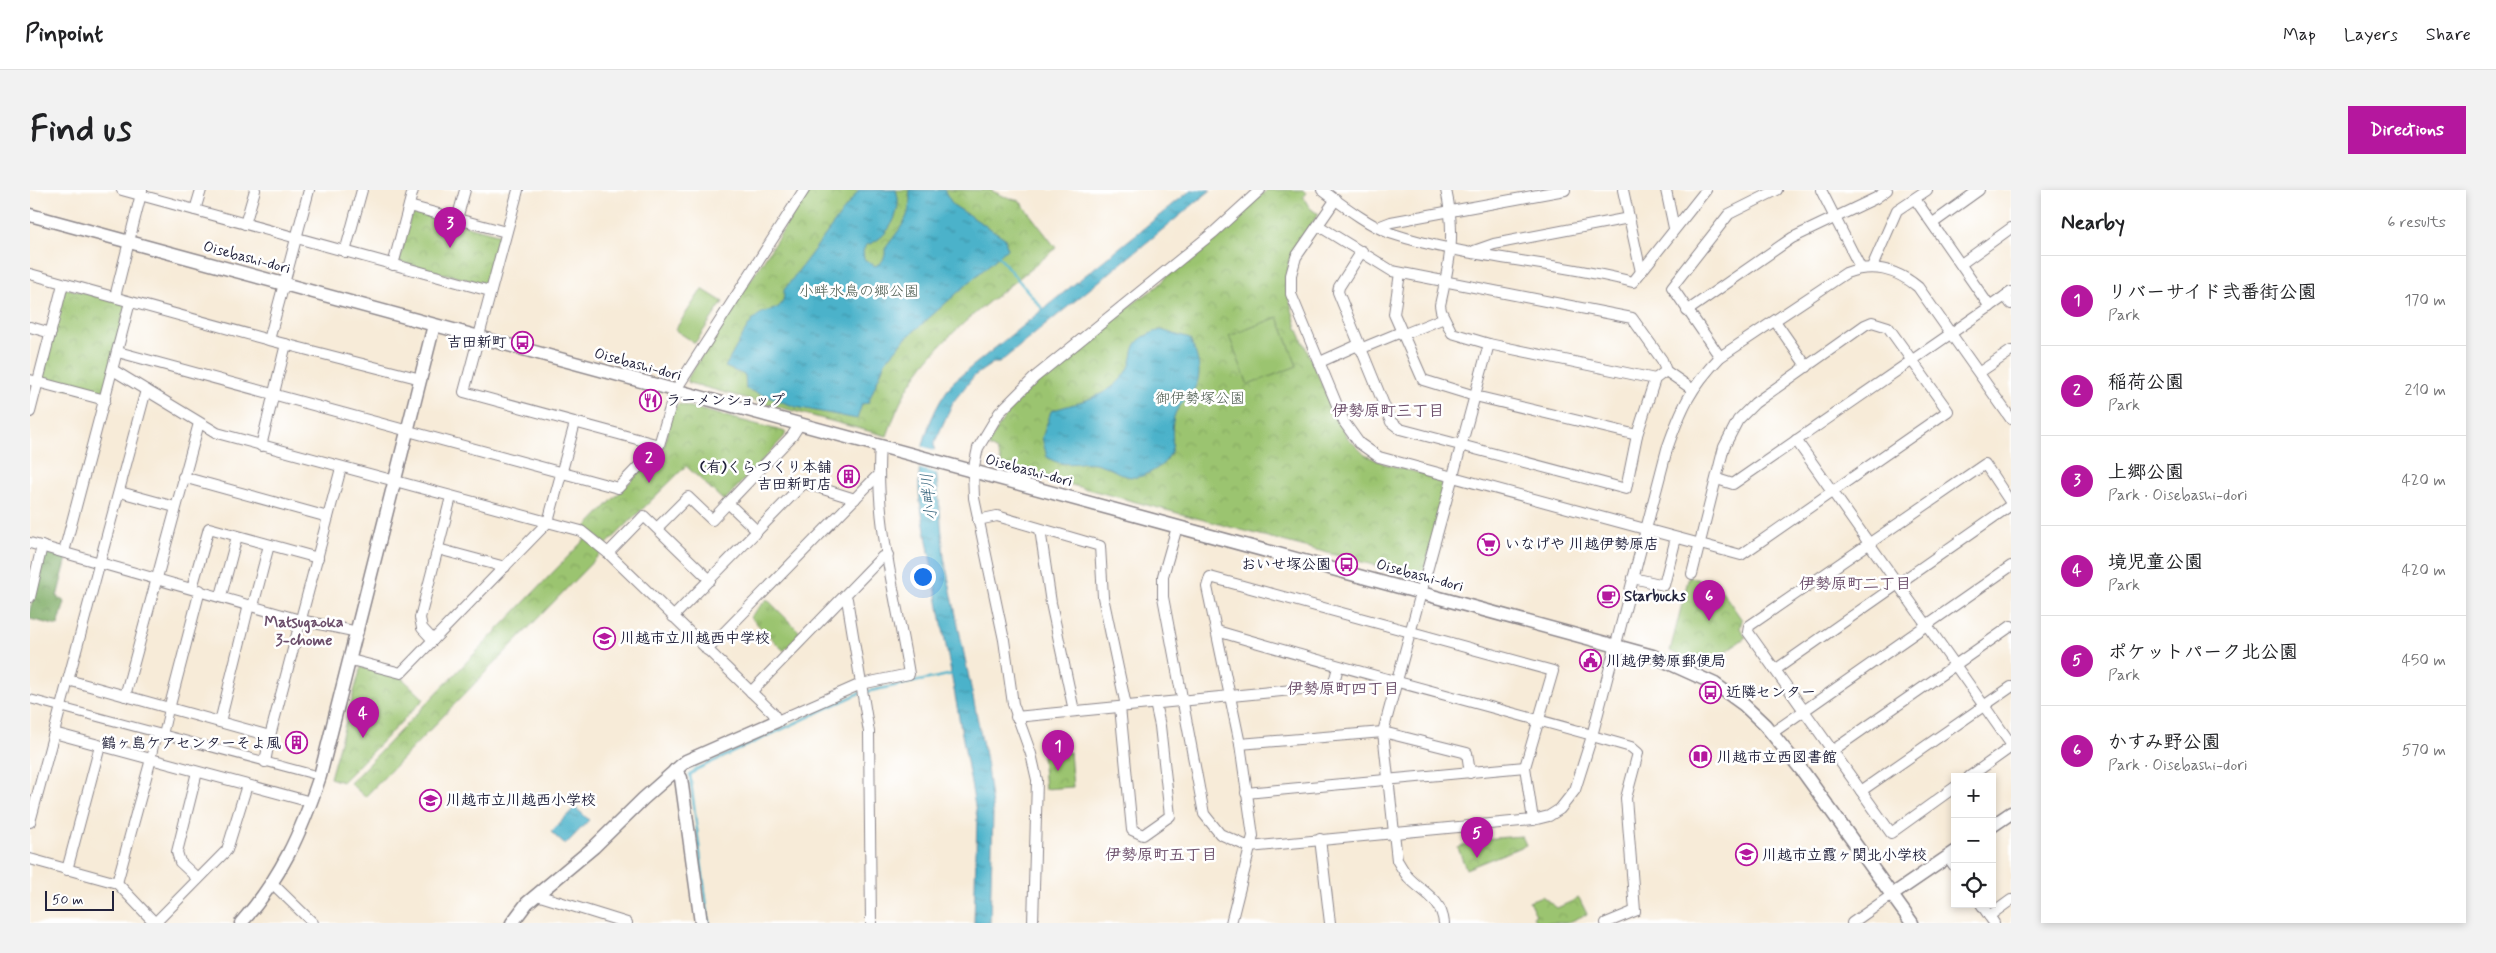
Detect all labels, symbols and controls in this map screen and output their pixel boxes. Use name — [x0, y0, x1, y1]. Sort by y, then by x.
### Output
text: Pinpoint — [25, 19, 103, 50]
text: Map — [2283, 23, 2316, 47]
text: Layers — [2344, 23, 2398, 47]
text: Share — [2426, 23, 2471, 47]
button: Directions — [2348, 106, 2466, 154]
text: Find us — [30, 107, 132, 153]
pin: 3 — [434, 207, 466, 248]
text: Nearby — [2061, 209, 2125, 237]
text: 6 results — [2387, 212, 2446, 233]
street label: Oisebashi-dori — [201, 237, 293, 279]
text: リバーサイド弐番街公園 — [2108, 280, 2317, 305]
park label: 小畔水鳥の郷公園 — [799, 282, 919, 302]
text: 1 — [2073, 290, 2081, 311]
text: 170 m — [2404, 290, 2446, 311]
text: Park — [2108, 305, 2140, 326]
bus stop icon: 吉田新町 — [511, 330, 535, 354]
place label: 吉田新町 — [447, 333, 507, 353]
street label: Oisebashi-dori — [592, 344, 684, 386]
text: 稲荷公園 — [2108, 370, 2184, 395]
text: 2 — [2073, 380, 2081, 401]
text: 210 m — [2405, 380, 2446, 401]
restaurant icon: ラーメンショップ — [638, 388, 662, 412]
park label: 御伊勢塚公園 — [1155, 389, 1245, 409]
place label: ラーメンショップ — [666, 391, 785, 411]
text: Park — [2108, 395, 2140, 416]
district label: 伊勢原町三丁目 — [1332, 401, 1444, 422]
pin: 2 — [633, 442, 665, 483]
street label: Oisebashi-dori — [983, 450, 1075, 492]
place label: (有)くらづくり本舗 吉田新町店 — [700, 458, 832, 495]
text: 上郷公園 — [2108, 460, 2184, 485]
building icon: (有)くらづくり本舗 吉田新町店 — [836, 464, 860, 488]
text: 3 — [2073, 470, 2081, 491]
text: 420 m — [2402, 470, 2446, 491]
water label: 小畔川 — [917, 472, 942, 522]
text: Park · Oisebashi-dori — [2108, 485, 2248, 506]
supermarket icon: いなげや 川越伊勢原店 — [1477, 532, 1501, 556]
place label: いなげや 川越伊勢原店 — [1505, 535, 1659, 555]
text: 境児童公園 — [2108, 550, 2203, 575]
bus stop icon: おいせ塚公園 — [1335, 552, 1359, 576]
place label: おいせ塚公園 — [1241, 555, 1331, 575]
street label: Oisebashi-dori — [1374, 555, 1466, 597]
text: 4 — [2072, 560, 2082, 581]
text: 420 m — [2402, 560, 2446, 581]
your location — [910, 564, 936, 590]
district label: 伊勢原町二丁目 — [1799, 574, 1911, 595]
text: Park — [2108, 575, 2140, 596]
pin: 6 — [1693, 580, 1725, 621]
cafe icon: Starbucks — [1596, 584, 1620, 608]
place label: Starbucks — [1624, 587, 1686, 607]
district label: Matsugaoka 3-chome — [264, 612, 344, 651]
school or university icon: 川越市立川越西中学校 — [592, 626, 616, 650]
place label: 川越市立川越西中学校 — [620, 629, 770, 649]
text: ポケットパーク北公園 — [2108, 640, 2298, 665]
public building icon: 川越伊勢原郵便局 — [1578, 649, 1602, 673]
text: 5 — [2072, 650, 2082, 671]
text: 450 m — [2401, 650, 2446, 671]
place label: 川越伊勢原郵便局 — [1606, 652, 1726, 672]
text: Park — [2108, 665, 2140, 686]
district label: 伊勢原町四丁目 — [1287, 679, 1399, 700]
bus stop icon: 近隣センター — [1698, 680, 1722, 704]
place label: 近隣センター — [1726, 683, 1816, 703]
pin: 4 — [347, 697, 379, 738]
pin: 1 — [1042, 730, 1074, 771]
text: かすみ野公園 — [2108, 730, 2220, 755]
building icon: 鶴ヶ島ケアセンターそよ風 — [285, 731, 309, 755]
place label: 鶴ヶ島ケアセンターそよ風 — [101, 734, 281, 754]
text: 6 — [2073, 740, 2081, 761]
text: 570 m — [2402, 740, 2446, 761]
library icon: 川越市立西図書館 — [1689, 745, 1713, 769]
place label: 川越市立西図書館 — [1717, 748, 1837, 768]
text: Park · Oisebashi-dori — [2108, 755, 2248, 776]
map controls — [1951, 773, 1996, 908]
button: + — [1951, 773, 1996, 818]
school or university icon: 川越市立川越西小学校 — [418, 788, 442, 812]
place label: 川越市立川越西小学校 — [446, 791, 596, 811]
pin: 5 — [1461, 817, 1493, 858]
button: − — [1951, 818, 1996, 863]
school or university icon: 川越市立霞ヶ関北小学校 — [1734, 843, 1758, 867]
district label: 伊勢原町五丁目 — [1105, 845, 1217, 866]
place label: 川越市立霞ヶ関北小学校 — [1762, 846, 1927, 866]
button: locate — [1951, 863, 1996, 908]
scale bar — [45, 888, 114, 911]
text: 50 m — [52, 891, 83, 909]

